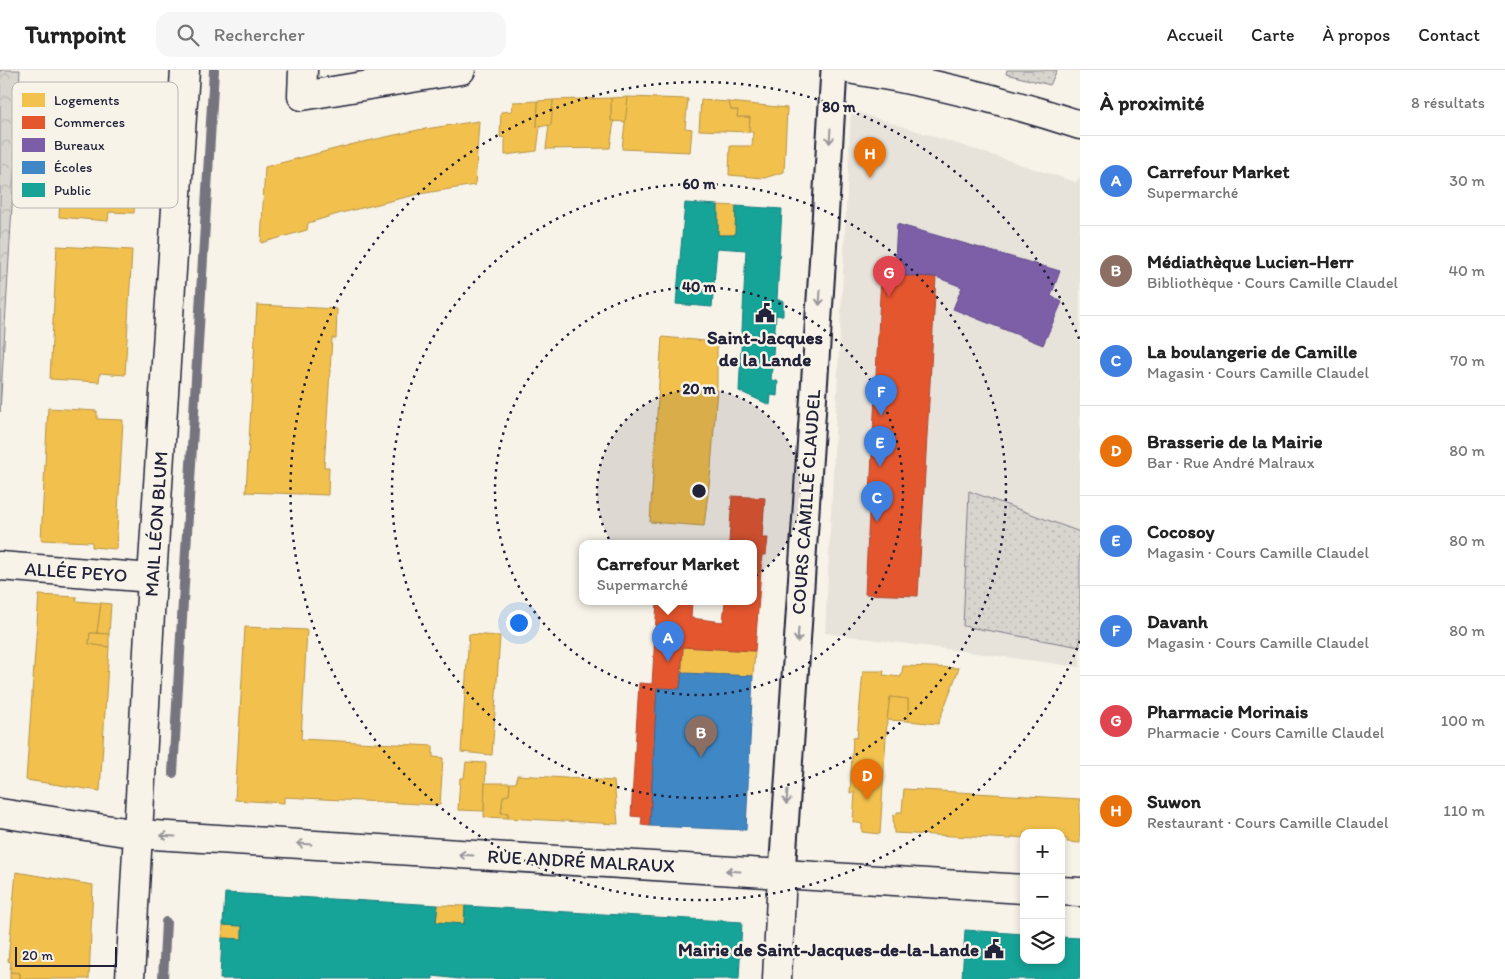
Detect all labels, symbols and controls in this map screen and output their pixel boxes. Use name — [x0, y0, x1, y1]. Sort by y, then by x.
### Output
search box — [156, 12, 506, 57]
text: Turnpoint — [25, 20, 126, 49]
icon: search — [174, 21, 202, 49]
text: Rechercher — [214, 23, 305, 46]
text: Accueil — [1167, 24, 1223, 46]
text: Carte — [1251, 24, 1294, 46]
text: À propos — [1322, 24, 1390, 46]
text: Contact — [1418, 24, 1480, 46]
legend — [12, 82, 178, 208]
text: À proximité — [1100, 90, 1205, 115]
text: Logements — [54, 92, 120, 109]
text: 8 résultats — [1411, 93, 1485, 112]
text: 80 m — [822, 98, 856, 116]
text: Commerces — [54, 114, 125, 131]
one-way arrow — [825, 128, 834, 144]
text: Bureaux — [54, 137, 105, 154]
pin: H — [854, 137, 886, 178]
text: Écoles — [54, 159, 92, 176]
text: Carrefour Market — [1147, 160, 1290, 183]
text: A — [1111, 171, 1121, 190]
text: 30 m — [1449, 171, 1485, 190]
text: 60 m — [682, 175, 716, 193]
text: Public — [54, 182, 92, 199]
text: Supermarché — [1147, 183, 1239, 202]
text: Médiathèque Lucien-Herr — [1147, 250, 1353, 273]
pin: G — [873, 256, 905, 297]
text: B — [1111, 261, 1121, 280]
text: 40 m — [1448, 261, 1485, 280]
text: Bibliothèque · Cours Camille Claudel — [1147, 273, 1398, 292]
text: 40 m — [682, 278, 717, 296]
one-way arrow — [815, 290, 825, 306]
public building icon: Saint-Jacques de la Lande — [754, 302, 776, 324]
place label: Saint-Jacques de la Lande — [707, 326, 824, 371]
text: La boulangerie de Camille — [1147, 340, 1357, 363]
text: C — [1111, 351, 1121, 370]
text: 70 m — [1450, 351, 1485, 370]
text: Magasin · Cours Camille Claudel — [1147, 363, 1369, 382]
pin: F — [865, 375, 897, 416]
text: 20 m — [682, 380, 716, 398]
street label: COURS CAMILLE CLAUDEL — [787, 388, 825, 615]
pin: E — [864, 426, 896, 467]
text: Brasserie de la Mairie — [1147, 430, 1323, 453]
text: D — [1111, 441, 1121, 460]
text: 80 m — [1449, 441, 1485, 460]
street label: MAIL LÉON BLUM — [139, 450, 173, 598]
text: Bar · Rue André Malraux — [1147, 453, 1314, 472]
pin: C — [861, 481, 893, 522]
centre of rings — [690, 482, 708, 500]
text: Cocosoy — [1147, 520, 1215, 543]
text: E — [1112, 531, 1120, 550]
text: 80 m — [1449, 531, 1485, 550]
popup — [579, 540, 757, 605]
text: Magasin · Cours Camille Claudel — [1147, 543, 1369, 562]
text: Carrefour Market — [597, 552, 739, 575]
street label: ALLÉE PEYO — [24, 557, 128, 587]
text: Supermarché — [597, 575, 688, 594]
your location — [506, 610, 532, 636]
text: Davanh — [1147, 610, 1208, 633]
pin: A — [652, 621, 684, 662]
text: F — [1112, 621, 1120, 640]
text: 80 m — [1449, 621, 1485, 640]
one-way arrow — [793, 627, 802, 643]
text: Magasin · Cours Camille Claudel — [1147, 633, 1369, 652]
text: Pharmacie Morinais — [1147, 700, 1308, 723]
text: G — [1110, 711, 1122, 730]
text: 100 m — [1441, 711, 1485, 730]
pin: B — [685, 716, 717, 757]
text: Pharmacie · Cours Camille Claudel — [1147, 723, 1384, 742]
pin: D — [851, 759, 883, 800]
one-way arrow — [782, 789, 791, 805]
text: Suwon — [1147, 790, 1201, 813]
text: H — [1110, 801, 1122, 820]
text: 110 m — [1443, 801, 1485, 820]
text: Restaurant · Cours Camille Claudel — [1147, 813, 1388, 832]
map controls — [1020, 829, 1065, 964]
button: + — [1020, 829, 1065, 874]
one-way arrow — [160, 832, 176, 841]
one-way arrow — [296, 840, 312, 849]
street label: RUE ANDRÉ MALRAUX — [487, 845, 676, 877]
one-way arrow — [458, 850, 474, 859]
one-way arrow — [725, 866, 741, 875]
button: − — [1020, 874, 1065, 919]
button: layers — [1020, 919, 1065, 964]
place label: Mairie de Saint-Jacques-de-la-Lande — [678, 938, 979, 961]
public building icon: Mairie de Saint-Jacques-de-la-Lande — [983, 938, 1005, 960]
scale bar — [15, 944, 118, 967]
text: 20 m — [22, 947, 53, 964]

